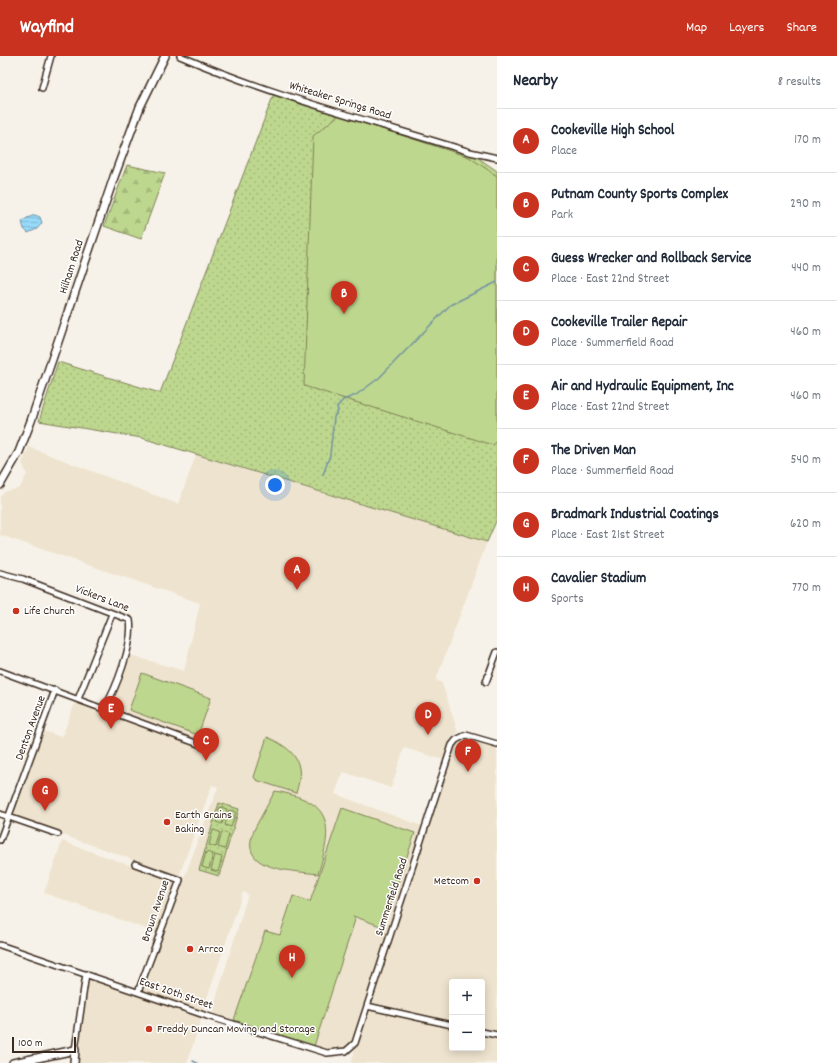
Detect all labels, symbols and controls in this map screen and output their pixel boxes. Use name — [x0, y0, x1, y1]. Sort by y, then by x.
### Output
text: Wayfind — [20, 15, 74, 42]
text: Map — [686, 18, 707, 38]
text: Layers — [729, 18, 764, 38]
text: Share — [786, 18, 817, 38]
text: Nearby — [513, 70, 557, 94]
text: 8 results — [778, 73, 821, 92]
street label: Whiteaker Springs Road — [287, 77, 393, 125]
text: Cookeville High School — [551, 120, 674, 142]
text: A — [522, 131, 530, 150]
text: 170 m — [794, 131, 821, 150]
text: Place — [551, 142, 577, 161]
text: Putnam County Sports Complex — [551, 184, 728, 206]
text: B — [523, 195, 529, 214]
text: 290 m — [790, 195, 821, 214]
text: Park — [551, 206, 573, 225]
street label: Hilham Road — [55, 238, 89, 296]
text: Guess Wrecker and Rollback Service — [551, 248, 751, 270]
text: C — [523, 259, 529, 278]
text: 440 m — [791, 259, 821, 278]
text: Place · East 22nd Street — [551, 270, 669, 289]
pin: B — [331, 281, 357, 314]
text: Cookeville Trailer Repair — [551, 312, 687, 334]
text: D — [523, 323, 529, 342]
text: 460 m — [790, 323, 821, 342]
text: Place · Summerfield Road — [551, 334, 674, 353]
text: Air and Hydraulic Equipment, Inc — [551, 376, 734, 398]
text: E — [523, 387, 529, 406]
text: 460 m — [790, 387, 821, 406]
text: Place · East 22nd Street — [551, 398, 669, 417]
text: The Driven Man — [551, 440, 636, 462]
text: F — [523, 451, 529, 470]
text: 540 m — [791, 451, 821, 470]
text: Place · Summerfield Road — [551, 462, 674, 481]
your location — [265, 475, 285, 495]
text: Bradmark Industrial Coatings — [551, 504, 719, 526]
text: G — [523, 515, 529, 534]
text: 620 m — [790, 515, 821, 534]
text: Place · East 21st Street — [551, 526, 665, 545]
pin: A — [284, 557, 310, 590]
text: Cavalier Stadium — [551, 568, 646, 590]
text: H — [523, 579, 529, 598]
text: 770 m — [792, 579, 821, 598]
street label: Vickers Lane — [73, 581, 131, 617]
text: Sports — [551, 590, 584, 609]
place label: Life Church — [24, 603, 75, 620]
marker: Life Church — [11, 606, 21, 616]
street label: Denton Avenue — [11, 693, 51, 763]
pin: E — [98, 696, 124, 729]
pin: D — [415, 702, 441, 735]
pin: C — [193, 728, 219, 761]
pin: F — [455, 739, 481, 772]
pin: G — [32, 778, 58, 811]
place label: Earth Grains Baking — [175, 807, 232, 838]
marker: Earth Grains Baking — [162, 817, 172, 827]
street label: Summerfield Road — [371, 856, 413, 938]
place label: Metcom — [434, 873, 469, 890]
marker: Metcom — [472, 876, 482, 886]
street label: Brown Avenue — [137, 878, 175, 944]
place label: Arrco — [198, 941, 224, 958]
marker: Arrco — [185, 944, 195, 954]
pin: H — [279, 945, 305, 978]
street label: East 20th Street — [137, 973, 216, 1015]
map controls — [449, 979, 485, 1051]
button: + — [449, 979, 485, 1015]
button: − — [449, 1015, 485, 1051]
place label: Freddy Duncan Moving and Storage — [157, 1021, 315, 1038]
marker: Freddy Duncan Moving and Storage — [144, 1024, 154, 1034]
scale bar — [12, 1035, 76, 1054]
text: 100 m — [18, 1036, 42, 1052]

